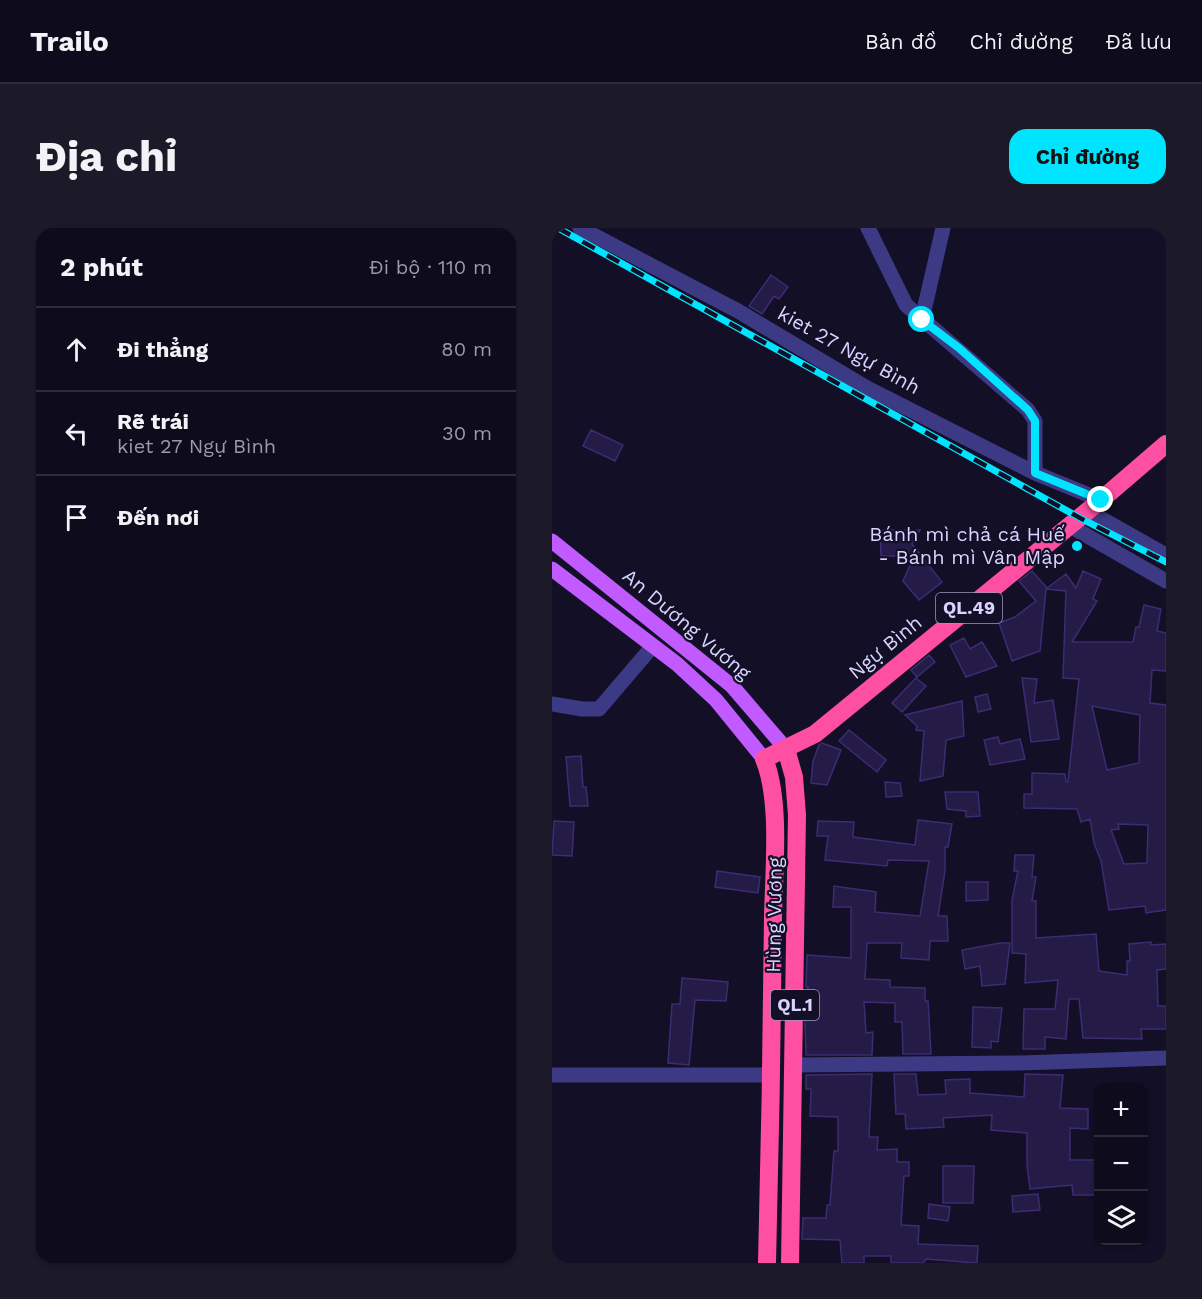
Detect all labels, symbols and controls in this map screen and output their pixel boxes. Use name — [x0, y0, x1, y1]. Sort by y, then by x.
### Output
text: Trailo — [30, 25, 109, 58]
text: Bản đồ — [865, 29, 937, 54]
text: Chỉ đường — [970, 29, 1073, 54]
text: Đã lưu — [1106, 29, 1172, 54]
button: Chỉ đường — [1009, 129, 1166, 184]
text: Địa chỉ — [36, 132, 177, 181]
text: 2 phút — [60, 252, 143, 282]
text: Đi bộ · 110 m — [369, 255, 492, 279]
street label: kiet 27 Ngự Bình — [774, 301, 924, 399]
route start — [908, 306, 934, 332]
icon: ahead — [60, 333, 93, 366]
text: Đi thẳng — [117, 337, 208, 362]
text: 80 m — [441, 337, 492, 361]
text: Rẽ trái — [117, 409, 189, 434]
icon: left — [60, 417, 93, 450]
text: 30 m — [442, 421, 492, 445]
text: kiet 27 Ngự Bình — [117, 434, 276, 458]
route end — [1087, 486, 1113, 512]
icon: arrive — [60, 501, 93, 534]
text: Đến nơi — [117, 505, 199, 530]
place label: Bánh mì chả cá Huế - Bánh mì Vân Mập — [869, 522, 1065, 569]
marker: Bánh mì chả cá Huế - Bánh mì Vân Mập — [1070, 539, 1084, 553]
street label: An Dương Vương — [618, 563, 756, 685]
road number: QL.49 — [936, 593, 1002, 623]
street label: Ngự Bình — [843, 610, 927, 684]
street label: Hùng Vương — [761, 857, 787, 973]
road number: QL.1 — [771, 990, 819, 1020]
map controls — [1094, 1083, 1148, 1245]
button: + — [1094, 1083, 1148, 1137]
button: − — [1094, 1137, 1148, 1191]
button: layers — [1094, 1191, 1148, 1245]

